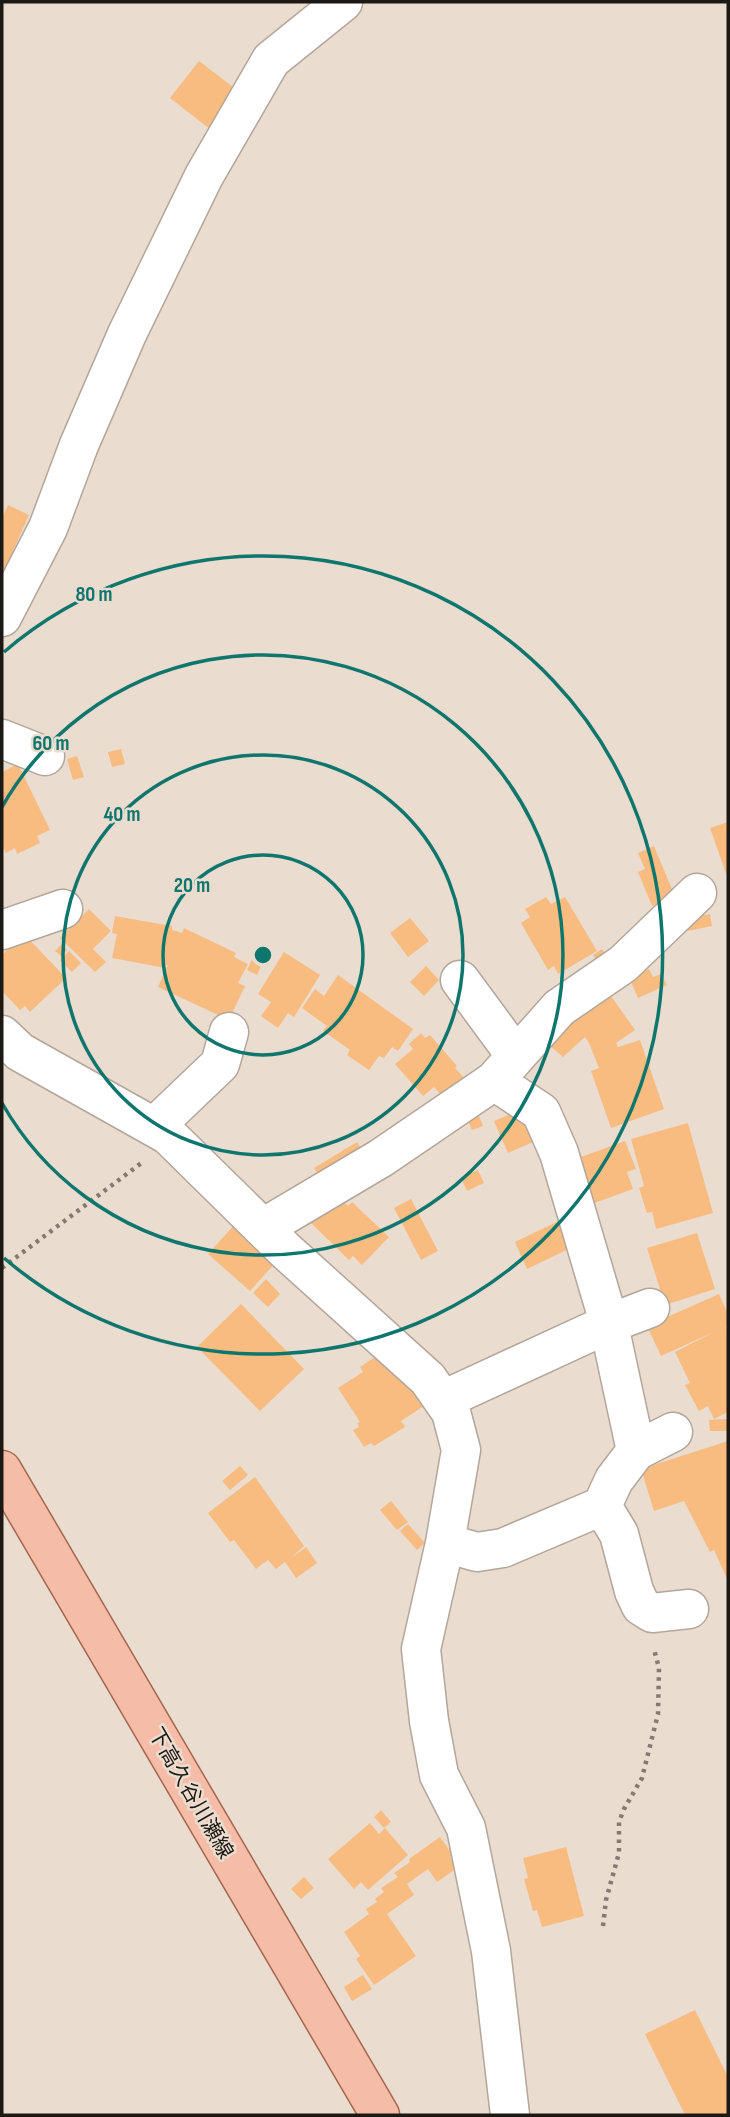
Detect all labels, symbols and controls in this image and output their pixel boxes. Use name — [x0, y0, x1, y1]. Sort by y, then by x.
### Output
text: 80 m — [75, 582, 113, 607]
text: 60 m — [32, 731, 70, 756]
text: 40 m — [104, 802, 140, 827]
text: 20 m — [174, 873, 210, 898]
centre of rings — [251, 943, 275, 967]
street label: 下高久谷川瀬線 — [143, 1723, 238, 1863]

